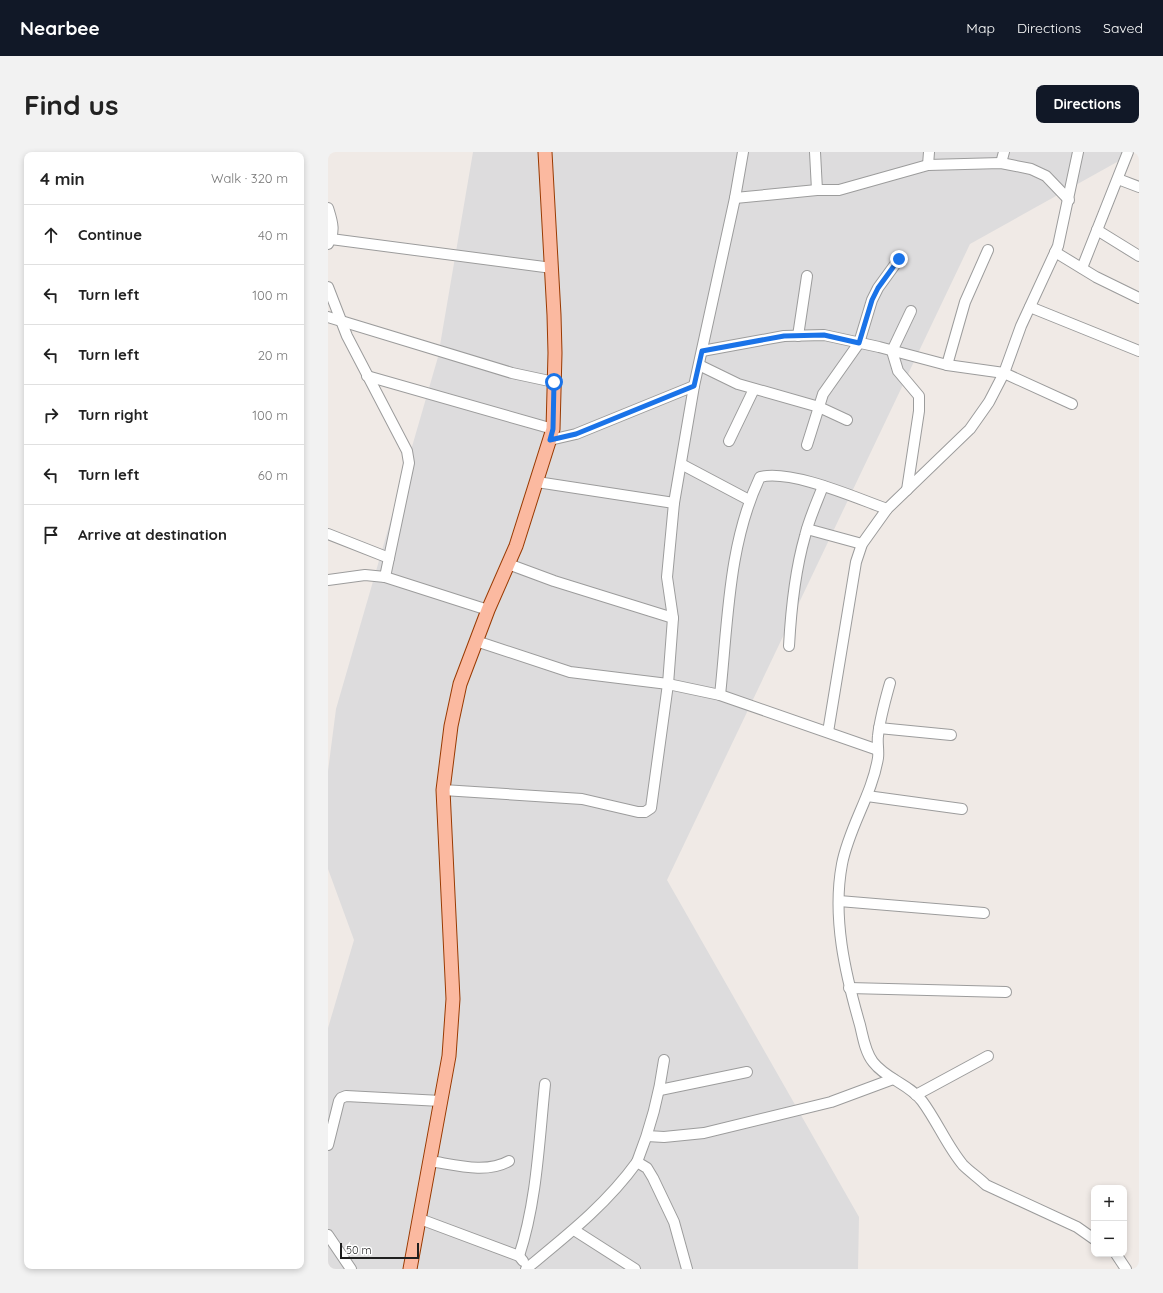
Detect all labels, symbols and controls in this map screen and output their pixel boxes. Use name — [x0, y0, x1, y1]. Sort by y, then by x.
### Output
text: Nearbee — [20, 16, 100, 40]
text: Map — [966, 19, 995, 37]
text: Directions — [1017, 19, 1081, 37]
text: Saved — [1103, 19, 1143, 37]
button: Directions — [1036, 85, 1139, 123]
text: Find us — [24, 87, 118, 122]
text: 4 min — [40, 168, 85, 189]
text: Walk · 320 m — [211, 170, 288, 186]
icon: ahead — [40, 224, 62, 246]
text: Continue — [78, 225, 142, 244]
text: 40 m — [258, 227, 288, 243]
route end — [890, 250, 908, 268]
icon: left — [40, 284, 62, 306]
text: Turn left — [78, 285, 140, 304]
text: 100 m — [252, 287, 288, 303]
icon: left — [40, 344, 62, 366]
text: Turn left — [78, 345, 140, 364]
text: 20 m — [258, 347, 288, 363]
route start — [545, 373, 563, 391]
icon: right — [40, 404, 62, 426]
text: Turn right — [78, 405, 149, 424]
text: 100 m — [252, 407, 288, 423]
icon: left — [40, 464, 62, 486]
text: Turn left — [78, 465, 140, 484]
text: 60 m — [258, 467, 288, 483]
icon: arrive — [40, 524, 62, 546]
text: Arrive at destination — [78, 525, 227, 544]
map controls — [1091, 1185, 1127, 1257]
button: + — [1091, 1185, 1127, 1221]
button: − — [1091, 1221, 1127, 1257]
scale bar — [340, 1241, 419, 1260]
text: 50 m — [346, 1243, 372, 1257]

